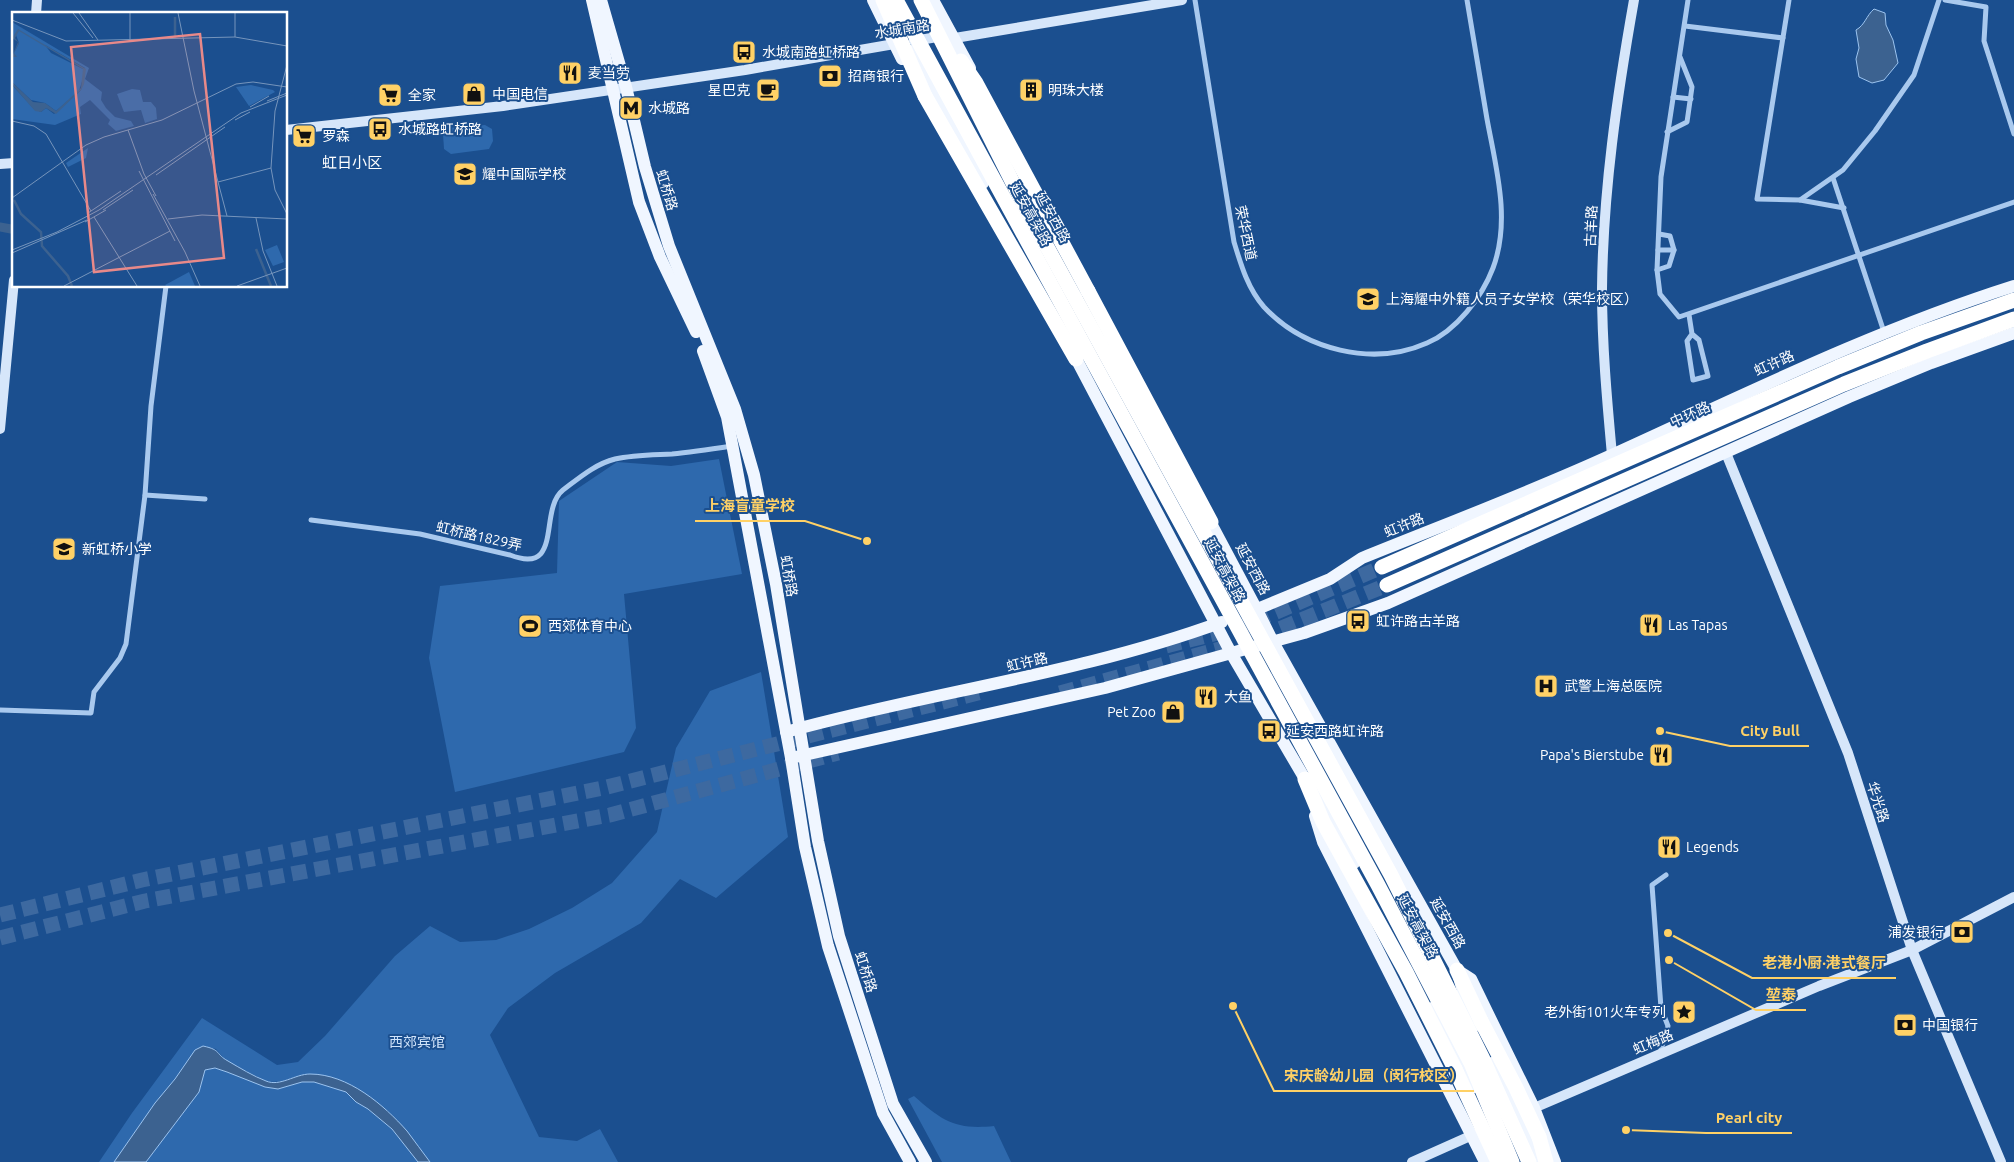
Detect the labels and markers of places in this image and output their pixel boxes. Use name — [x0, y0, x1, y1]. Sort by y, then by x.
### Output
bus stop icon: 水城南路虹桥路 — [731, 39, 757, 65]
place label: 水城南路虹桥路 — [762, 44, 860, 60]
restaurant icon: 麦当劳 — [557, 60, 583, 86]
bank icon: 招商银行 — [817, 63, 843, 89]
place label: 麦当劳 — [588, 65, 630, 81]
place label: 招商银行 — [848, 68, 904, 84]
cafe icon: 星巴克 — [755, 77, 781, 103]
building icon: 明珠大楼 — [1018, 77, 1044, 103]
shop icon: 中国电信 — [461, 81, 487, 107]
supermarket icon: 全家 — [377, 82, 403, 108]
place label: 星巴克 — [708, 82, 750, 98]
place label: 明珠大楼 — [1048, 82, 1104, 98]
place label: 中国电信 — [492, 86, 548, 102]
place label: 全家 — [408, 87, 436, 103]
metro station icon: 水城路 — [618, 95, 644, 121]
place label: 水城路 — [648, 100, 690, 116]
bus stop icon: 水城路虹桥路 — [367, 116, 393, 142]
place label: 水城路虹桥路 — [398, 121, 482, 137]
supermarket icon: 罗森 — [291, 123, 317, 149]
place label: 罗森 — [322, 128, 350, 144]
school or university icon: 耀中国际学校 — [452, 161, 478, 187]
place label: 耀中国际学校 — [482, 166, 566, 182]
school or university icon: 上海耀中外籍人员子女学校（荣华校区） — [1355, 286, 1381, 312]
place label: 上海耀中外籍人员子女学校（荣华校区） — [1386, 291, 1638, 307]
callout: 上海盲童学校 — [695, 491, 805, 521]
school or university icon: 新虹桥小学 — [51, 536, 77, 562]
place label: 新虹桥小学 — [82, 541, 152, 557]
bus stop icon: 虹许路古羊路 — [1345, 608, 1371, 634]
restaurant icon: Las Tapas — [1638, 612, 1664, 638]
sports icon: 西郊体育中心 — [517, 613, 543, 639]
place label: 虹许路古羊路 — [1376, 613, 1460, 629]
place label: Las Tapas — [1668, 617, 1728, 633]
place label: 西郊体育中心 — [548, 618, 632, 634]
hospital icon: 武警上海总医院 — [1533, 673, 1559, 699]
place label: 武警上海总医院 — [1564, 678, 1662, 694]
restaurant icon: 大鱼 — [1193, 684, 1219, 710]
place label: 大鱼 — [1224, 689, 1252, 705]
shop icon: Pet Zoo — [1160, 699, 1186, 725]
place label: Pet Zoo — [1107, 704, 1156, 720]
callout: City Bull — [1730, 716, 1809, 746]
bus stop icon: 延安西路虹许路 — [1256, 718, 1282, 744]
place label: 延安西路虹许路 — [1286, 723, 1384, 739]
restaurant icon: Papa's Bierstube — [1648, 742, 1674, 768]
place label: Papa's Bierstube — [1540, 747, 1644, 763]
restaurant icon: Legends — [1656, 834, 1682, 860]
place label: Legends — [1686, 839, 1739, 855]
bank icon: 浦发银行 — [1949, 919, 1975, 945]
place label: 浦发银行 — [1888, 924, 1944, 940]
callout: 老港小厨·港式餐厅 — [1752, 948, 1896, 978]
callout: 堃泰 — [1756, 980, 1806, 1010]
place icon: 老外街101火车专列 — [1671, 999, 1697, 1025]
place label: 老外街101火车专列 — [1544, 1004, 1666, 1020]
bank icon: 中国银行 — [1892, 1012, 1918, 1038]
place label: 中国银行 — [1922, 1017, 1978, 1033]
callout: 宋庆龄幼儿园（闵行校区） — [1274, 1061, 1474, 1091]
callout: Pearl city — [1706, 1103, 1792, 1133]

